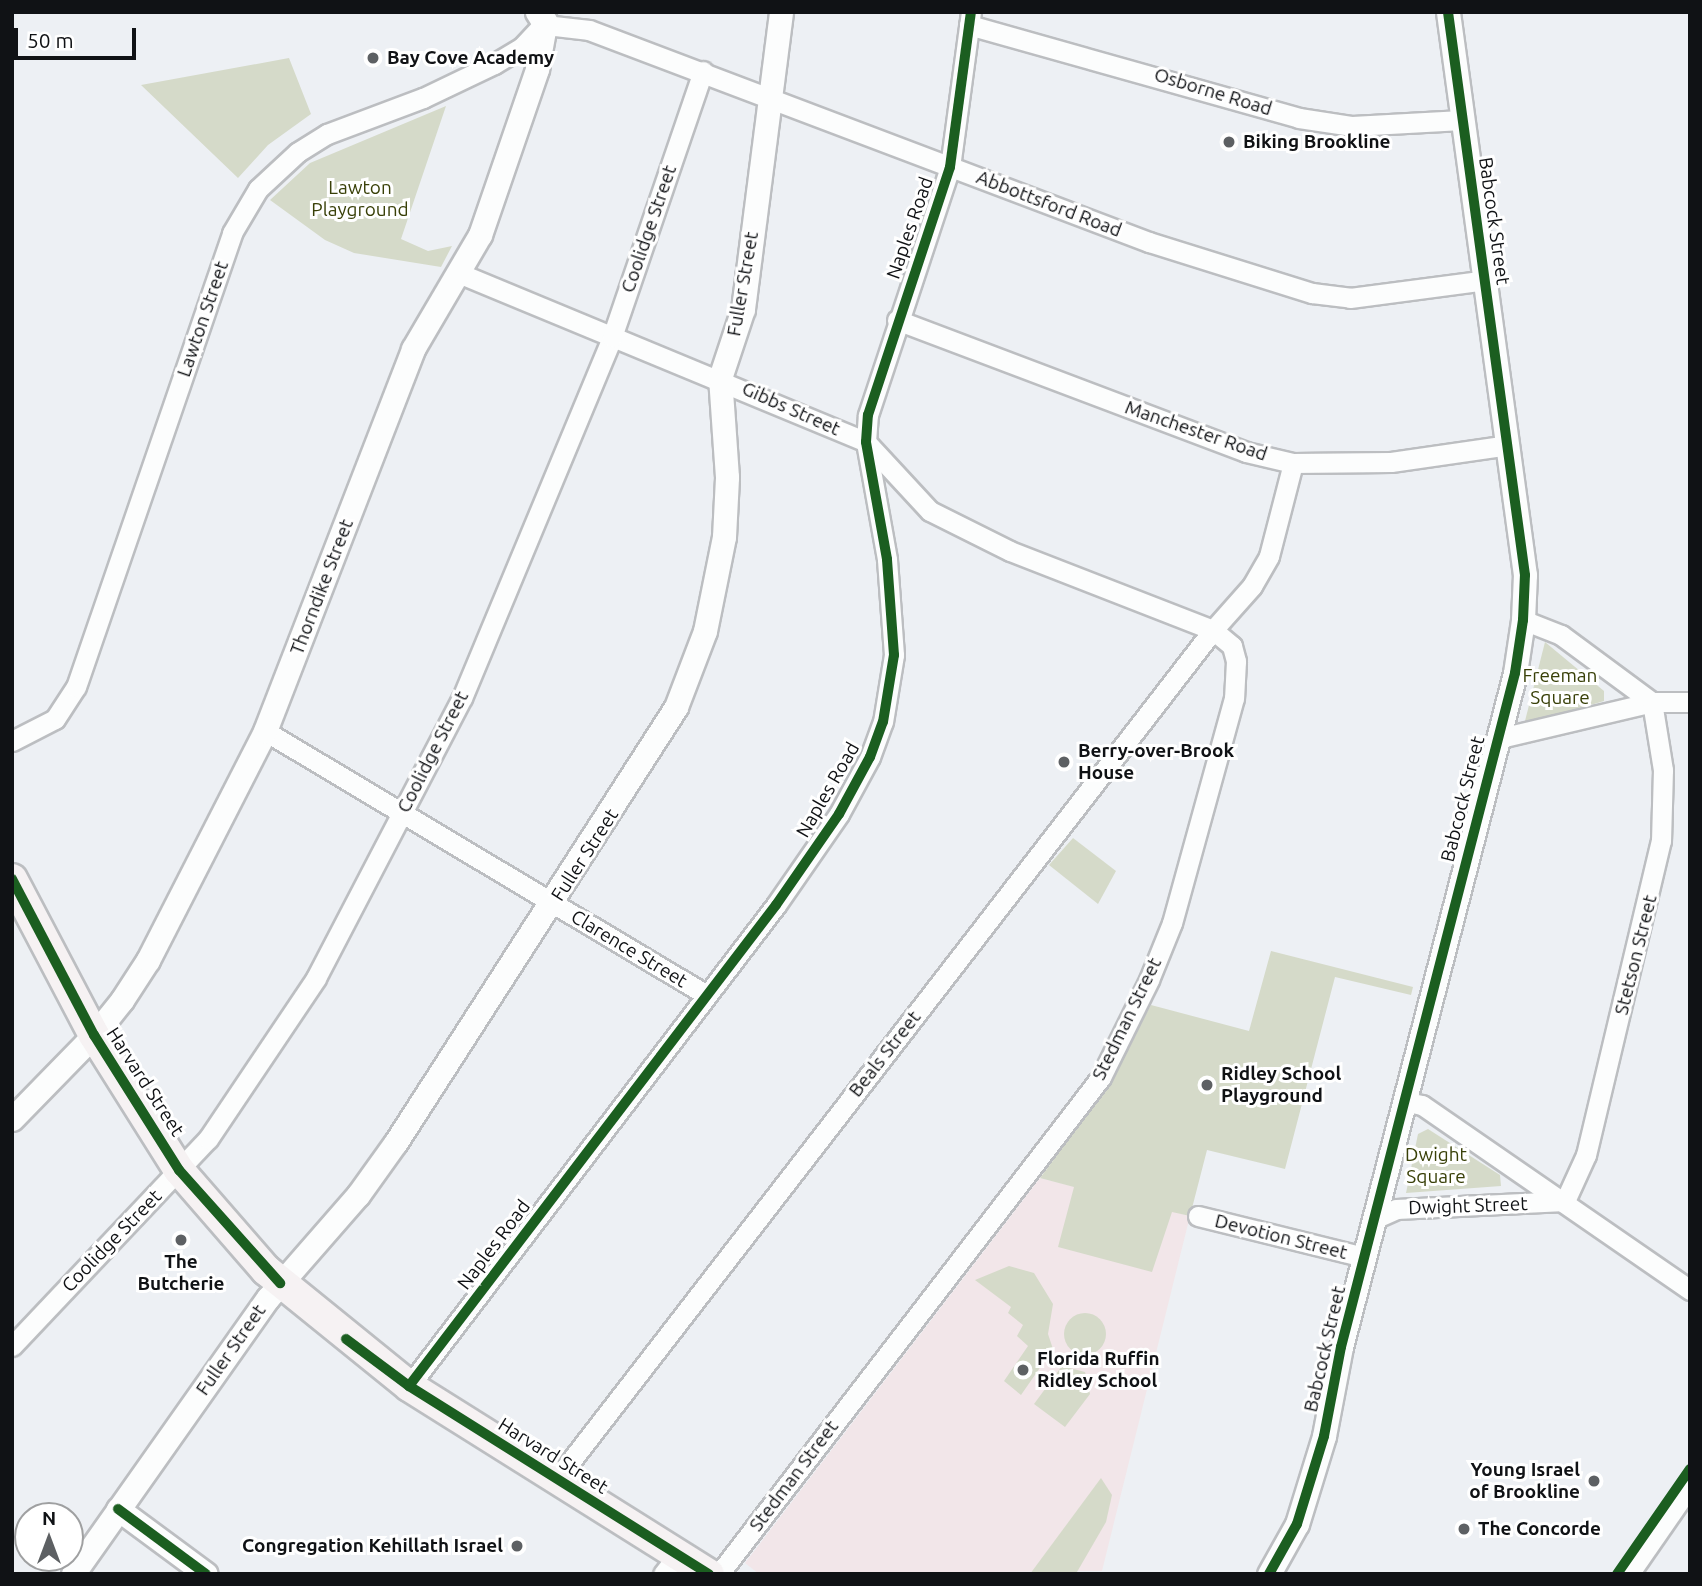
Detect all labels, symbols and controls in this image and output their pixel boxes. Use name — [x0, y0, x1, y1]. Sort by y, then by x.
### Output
scale bar — [18, 14, 140, 58]
text: 50 m — [27, 28, 74, 52]
place label: Bay Cove Academy — [387, 47, 554, 69]
marker: Bay Cove Academy — [365, 50, 381, 66]
street label: Osborne Road — [1151, 63, 1275, 121]
place label: Biking Brookline — [1243, 131, 1391, 153]
marker: Biking Brookline — [1221, 134, 1237, 150]
street label: Babcock Street — [1474, 156, 1514, 286]
street label: Coolidge Street — [617, 162, 681, 296]
street label: Abbottsford Road — [973, 166, 1125, 242]
street label: Naples Road — [882, 174, 938, 282]
park label: Lawton Playground — [311, 177, 409, 221]
street label: Fuller Street — [723, 230, 763, 338]
street label: Lawton Street — [173, 258, 233, 380]
street label: Gibbs Street — [738, 377, 844, 441]
street label: Manchester Road — [1122, 396, 1270, 466]
street label: Thorndike Street — [286, 516, 358, 658]
park label: Freeman Square — [1523, 665, 1597, 709]
street label: Coolidge Street — [393, 687, 473, 817]
street label: Babcock Street — [1436, 734, 1490, 864]
street label: Naples Road — [792, 738, 864, 842]
place label: Berry-over-Brook House — [1078, 740, 1234, 784]
marker: Berry-over-Brook House — [1056, 754, 1072, 770]
street label: Fuller Street — [547, 805, 623, 905]
street label: Stetson Street — [1610, 893, 1662, 1017]
street label: Clarence Street — [567, 905, 691, 993]
street label: Stedman Street — [1088, 954, 1166, 1084]
street label: Beals Street — [844, 1006, 926, 1102]
street label: Harvard Street — [101, 1023, 189, 1141]
place label: Ridley School Playground — [1221, 1063, 1341, 1107]
marker: Ridley School Playground — [1199, 1077, 1215, 1093]
park label: Dwight Square — [1405, 1144, 1467, 1188]
street label: Coolidge Street — [57, 1185, 167, 1297]
street label: Dwight Street — [1408, 1193, 1528, 1219]
street label: Naples Road — [453, 1196, 535, 1294]
street label: Devotion Street — [1212, 1210, 1350, 1264]
marker: The Butcherie — [173, 1232, 189, 1248]
place label: The Butcherie — [137, 1251, 225, 1295]
street label: Babcock Street — [1299, 1284, 1351, 1414]
street label: Fuller Street — [191, 1300, 271, 1400]
place label: Florida Ruffin Ridley School — [1037, 1348, 1160, 1392]
marker: Florida Ruffin Ridley School — [1015, 1362, 1031, 1378]
street label: Harvard Street — [494, 1413, 612, 1499]
street label: Stedman Street — [745, 1416, 843, 1536]
place label: Young Israel of Brookline — [1469, 1459, 1580, 1503]
marker: Young Israel of Brookline — [1586, 1473, 1602, 1489]
north arrow — [14, 1502, 84, 1572]
text: N — [42, 1507, 56, 1529]
place label: The Concorde — [1478, 1518, 1601, 1540]
marker: The Concorde — [1456, 1521, 1472, 1537]
place label: Congregation Kehillath Israel — [242, 1535, 503, 1557]
marker: Congregation Kehillath Israel — [509, 1538, 525, 1554]

